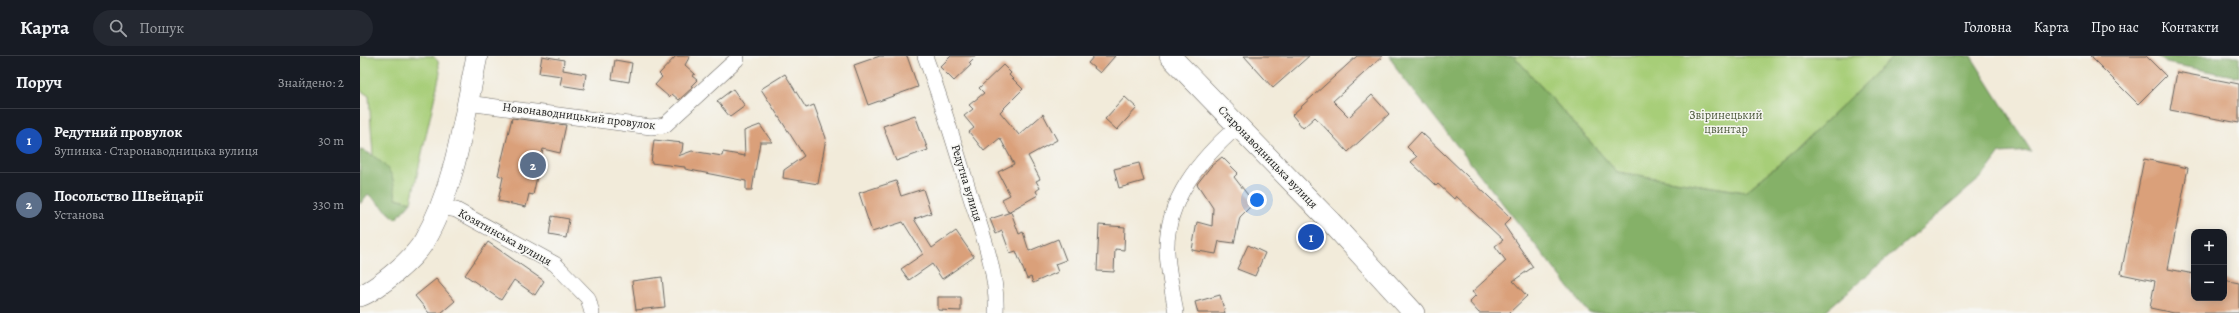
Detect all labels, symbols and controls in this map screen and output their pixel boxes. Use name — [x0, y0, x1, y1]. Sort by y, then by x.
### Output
search box — [93, 10, 373, 46]
text: Карта — [20, 15, 69, 41]
icon: search — [107, 17, 129, 39]
text: Пошук — [139, 18, 184, 38]
text: Головна — [1963, 18, 2012, 37]
text: Карта — [2034, 18, 2069, 37]
text: Про нас — [2091, 18, 2139, 37]
text: Контакти — [2161, 18, 2219, 37]
text: Поруч — [16, 71, 62, 94]
text: Знайдено: 2 — [278, 74, 344, 91]
street label: Новонаводницький провулок — [502, 99, 656, 133]
street label: Старонаводницька вулиця — [1215, 102, 1322, 212]
park label: Звіринецький цвинтар — [1689, 107, 1763, 137]
text: Редутний провулок — [54, 122, 182, 142]
text: 1 — [27, 132, 31, 149]
text: 30 m — [318, 132, 344, 149]
text: Зупинка · Старонаводницька вулиця — [54, 142, 258, 159]
street label: Редутна вулиця — [948, 143, 986, 224]
pin: 2 — [520, 150, 546, 180]
text: Посольство Швейцарії — [54, 186, 203, 206]
your location — [1247, 190, 1267, 210]
text: 2 — [26, 196, 32, 213]
text: 330 m — [313, 196, 344, 213]
street label: Козятинська вулиця — [455, 205, 555, 269]
text: Установа — [54, 206, 104, 223]
pin: 1 — [1298, 222, 1324, 252]
map controls — [2191, 229, 2227, 301]
button: + — [2191, 229, 2227, 265]
button: − — [2191, 265, 2227, 301]

